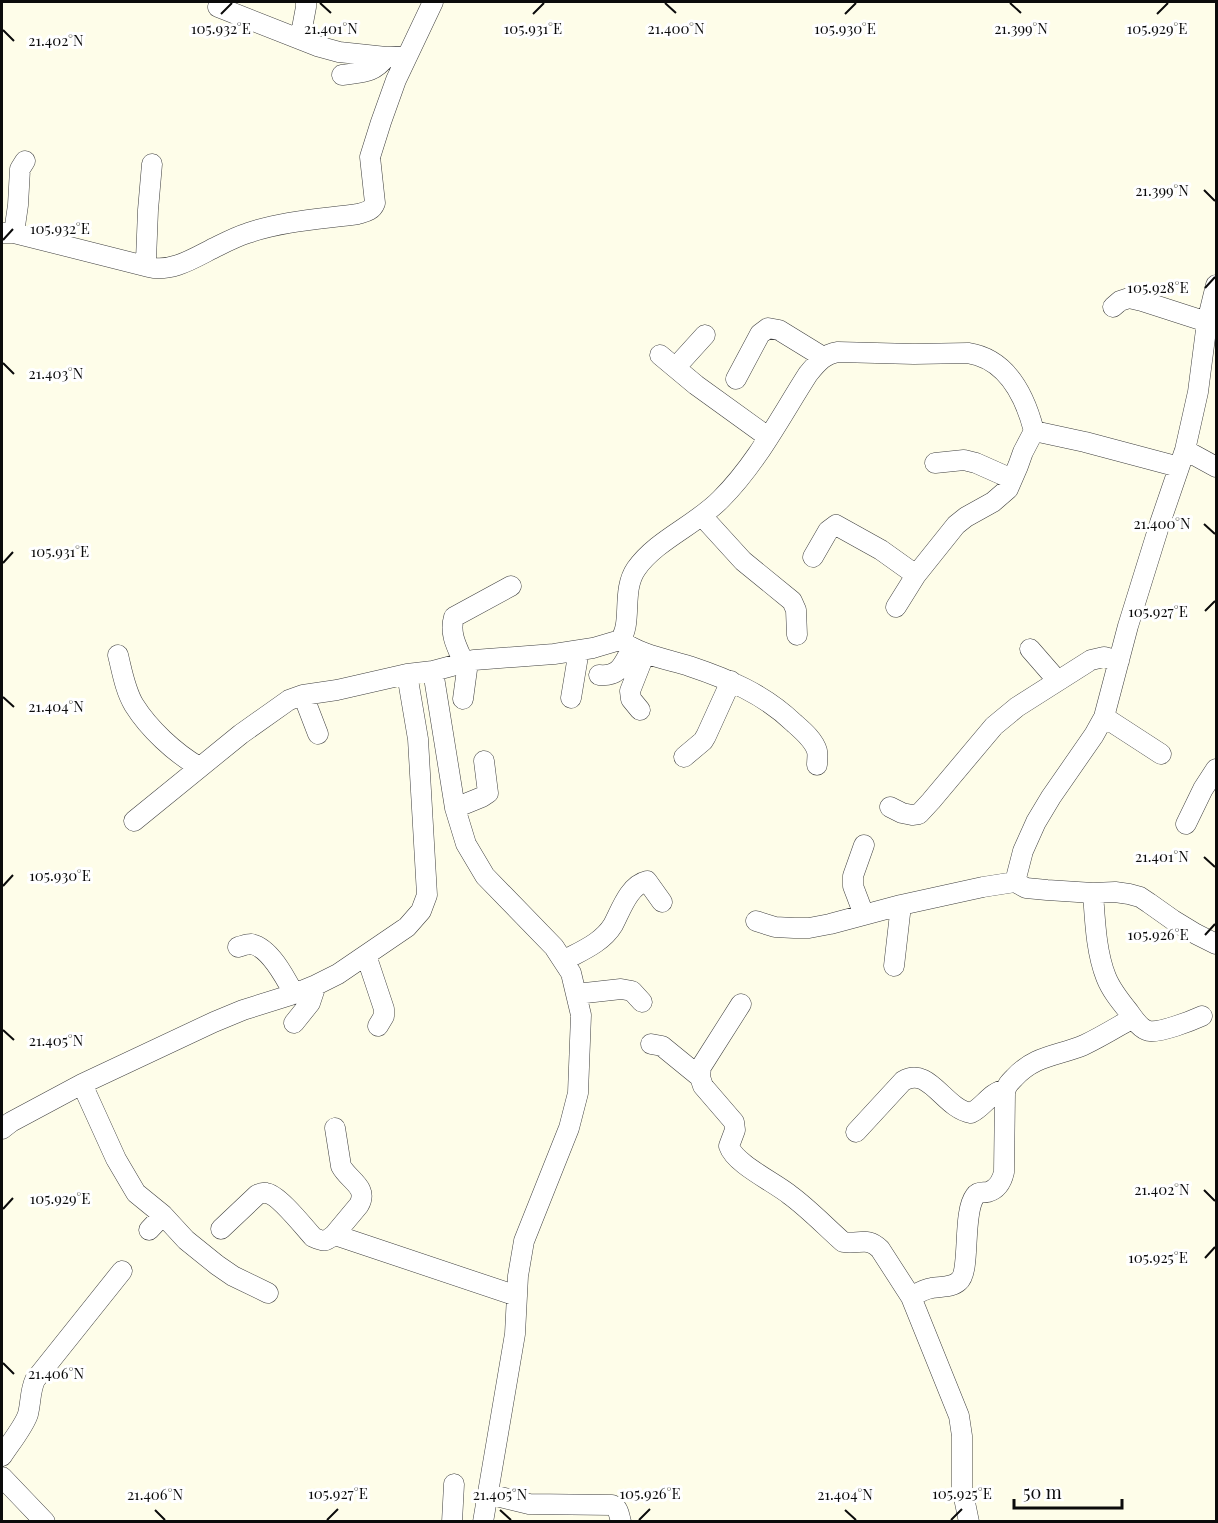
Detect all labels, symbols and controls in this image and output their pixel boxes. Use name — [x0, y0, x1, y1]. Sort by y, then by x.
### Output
text: 105.932°E — [191, 18, 251, 38]
text: 21.401°N — [304, 18, 358, 38]
text: 105.931°E — [504, 18, 562, 38]
text: 21.400°N — [647, 18, 705, 38]
text: 105.930°E — [814, 18, 876, 38]
text: 21.399°N — [994, 18, 1048, 38]
text: 105.929°E — [1127, 18, 1187, 38]
text: 21.402°N — [28, 30, 84, 50]
text: 21.399°N — [1135, 180, 1189, 200]
text: 105.932°E — [30, 218, 90, 238]
text: 105.928°E — [1127, 277, 1189, 297]
text: 21.403°N — [29, 363, 84, 383]
text: 21.400°N — [1133, 513, 1191, 533]
text: 105.931°E — [31, 541, 89, 561]
text: 105.927°E — [1128, 601, 1188, 621]
text: 21.404°N — [28, 696, 84, 716]
text: 21.401°N — [1135, 846, 1189, 866]
text: 105.930°E — [29, 865, 91, 885]
text: 105.926°E — [1127, 924, 1189, 944]
text: 21.405°N — [29, 1030, 84, 1050]
text: 21.402°N — [1134, 1179, 1190, 1199]
text: 105.929°E — [30, 1188, 90, 1208]
text: 105.925°E — [1128, 1247, 1188, 1267]
text: 21.406°N — [28, 1363, 84, 1383]
scale bar — [1014, 1472, 1122, 1510]
text: 50 m — [1023, 1480, 1062, 1504]
text: 105.927°E — [308, 1483, 368, 1503]
text: 105.926°E — [619, 1483, 681, 1503]
text: 105.925°E — [932, 1483, 992, 1503]
text: 21.406°N — [127, 1484, 183, 1504]
text: 21.405°N — [473, 1484, 528, 1504]
text: 21.404°N — [817, 1484, 873, 1504]

